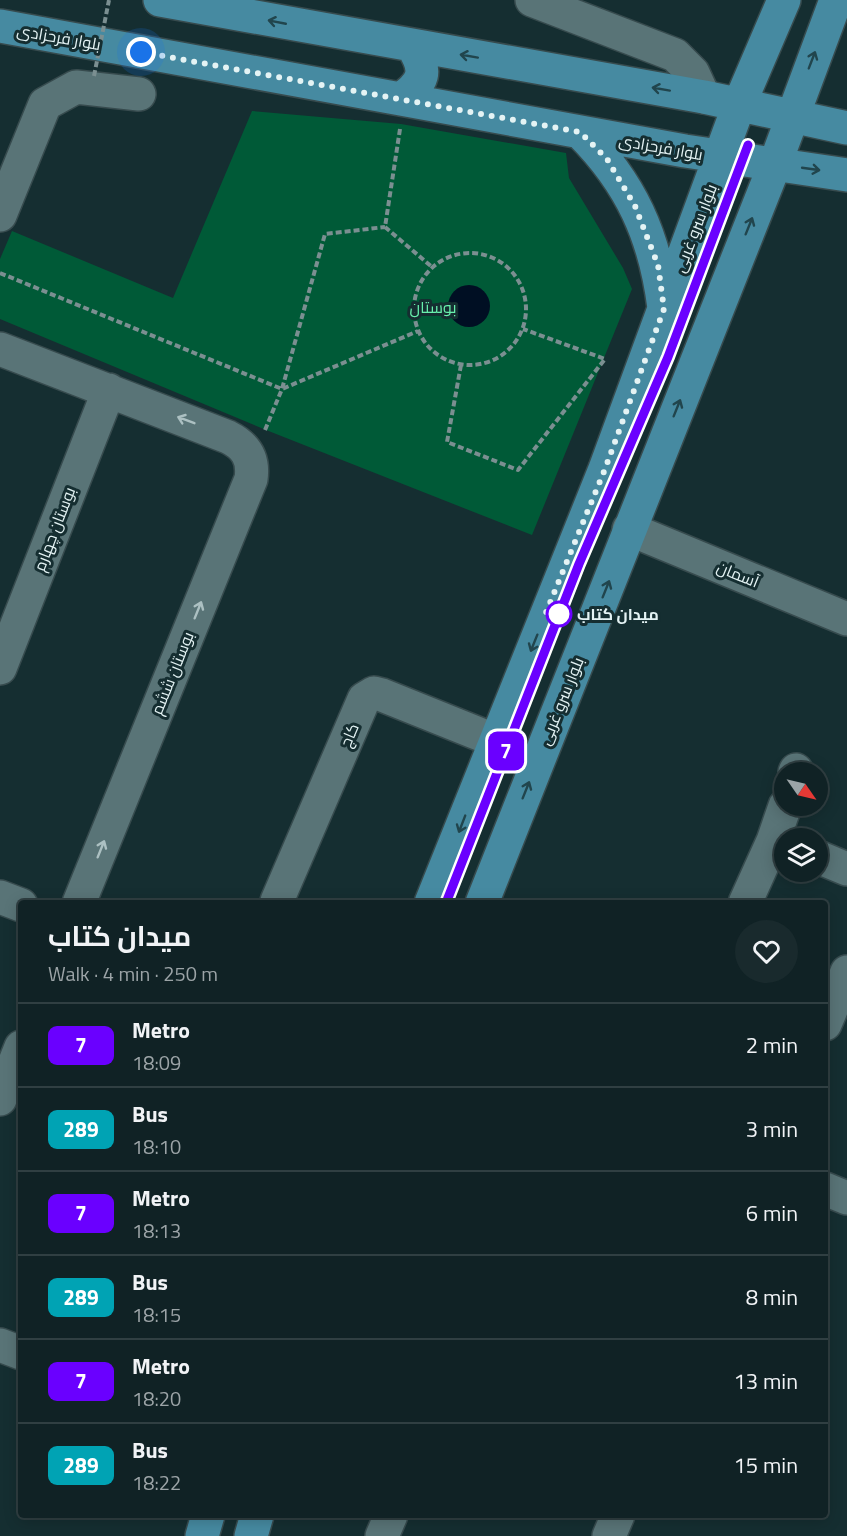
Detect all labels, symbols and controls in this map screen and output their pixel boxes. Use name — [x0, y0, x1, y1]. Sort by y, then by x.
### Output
one-way arrow — [267, 16, 287, 27]
street label: بلوار فرحزادی — [15, 18, 103, 56]
your location — [126, 37, 156, 67]
one-way arrow — [459, 51, 479, 62]
one-way arrow — [808, 51, 819, 70]
one-way arrow — [652, 84, 671, 95]
street label: بلوار فرحزادی — [617, 128, 705, 166]
one-way arrow — [800, 164, 820, 175]
street label: بلوار سرو غربی — [667, 180, 723, 276]
one-way arrow — [744, 218, 755, 236]
park label: بوستان — [410, 295, 456, 319]
one-way arrow — [672, 399, 683, 417]
one-way arrow — [177, 414, 196, 425]
street label: بوستان چهارم — [27, 483, 81, 575]
street label: آسمان — [713, 555, 763, 594]
one-way arrow — [601, 580, 612, 599]
one-way arrow — [193, 601, 204, 619]
marker: میدان کتاب — [546, 601, 572, 627]
place label: میدان کتاب — [577, 602, 659, 626]
street label: بوستان ششم — [144, 628, 200, 718]
one-way arrow — [528, 633, 539, 651]
street label: بلوار سرو غربی — [532, 653, 590, 749]
street label: کاج — [333, 719, 365, 751]
line badge: 7 — [486, 732, 526, 771]
text: 7 — [500, 735, 512, 767]
north arrow — [774, 762, 828, 816]
map controls — [774, 762, 828, 882]
one-way arrow — [521, 781, 532, 800]
one-way arrow — [456, 814, 467, 833]
button: layers — [774, 828, 828, 882]
one-way arrow — [96, 840, 107, 858]
text: میدان کتاب — [48, 914, 191, 957]
button: heart — [735, 920, 798, 983]
text: Walk · 4 min · 250 m — [48, 958, 218, 989]
text: Metro — [132, 1013, 190, 1047]
text: 2 min — [746, 1028, 798, 1062]
text: 7 — [75, 1029, 87, 1061]
text: 18:09 — [132, 1047, 181, 1078]
text: Bus — [132, 1097, 168, 1131]
text: 3 min — [746, 1112, 798, 1146]
text: 289 — [63, 1113, 99, 1145]
text: 18:10 — [132, 1131, 181, 1162]
text: Metro — [132, 1181, 190, 1215]
text: 6 min — [746, 1196, 798, 1230]
text: 7 — [75, 1197, 87, 1229]
text: 18:13 — [132, 1215, 181, 1246]
text: Bus — [132, 1265, 168, 1299]
text: 8 min — [746, 1280, 798, 1314]
text: 289 — [63, 1281, 99, 1313]
text: 18:15 — [132, 1299, 181, 1330]
text: Metro — [132, 1349, 190, 1383]
text: 13 min — [733, 1364, 798, 1398]
text: 7 — [75, 1365, 87, 1397]
text: 18:20 — [132, 1383, 181, 1414]
text: Bus — [132, 1433, 168, 1467]
text: 15 min — [733, 1448, 798, 1482]
text: 289 — [63, 1449, 99, 1481]
text: 18:22 — [132, 1467, 181, 1498]

